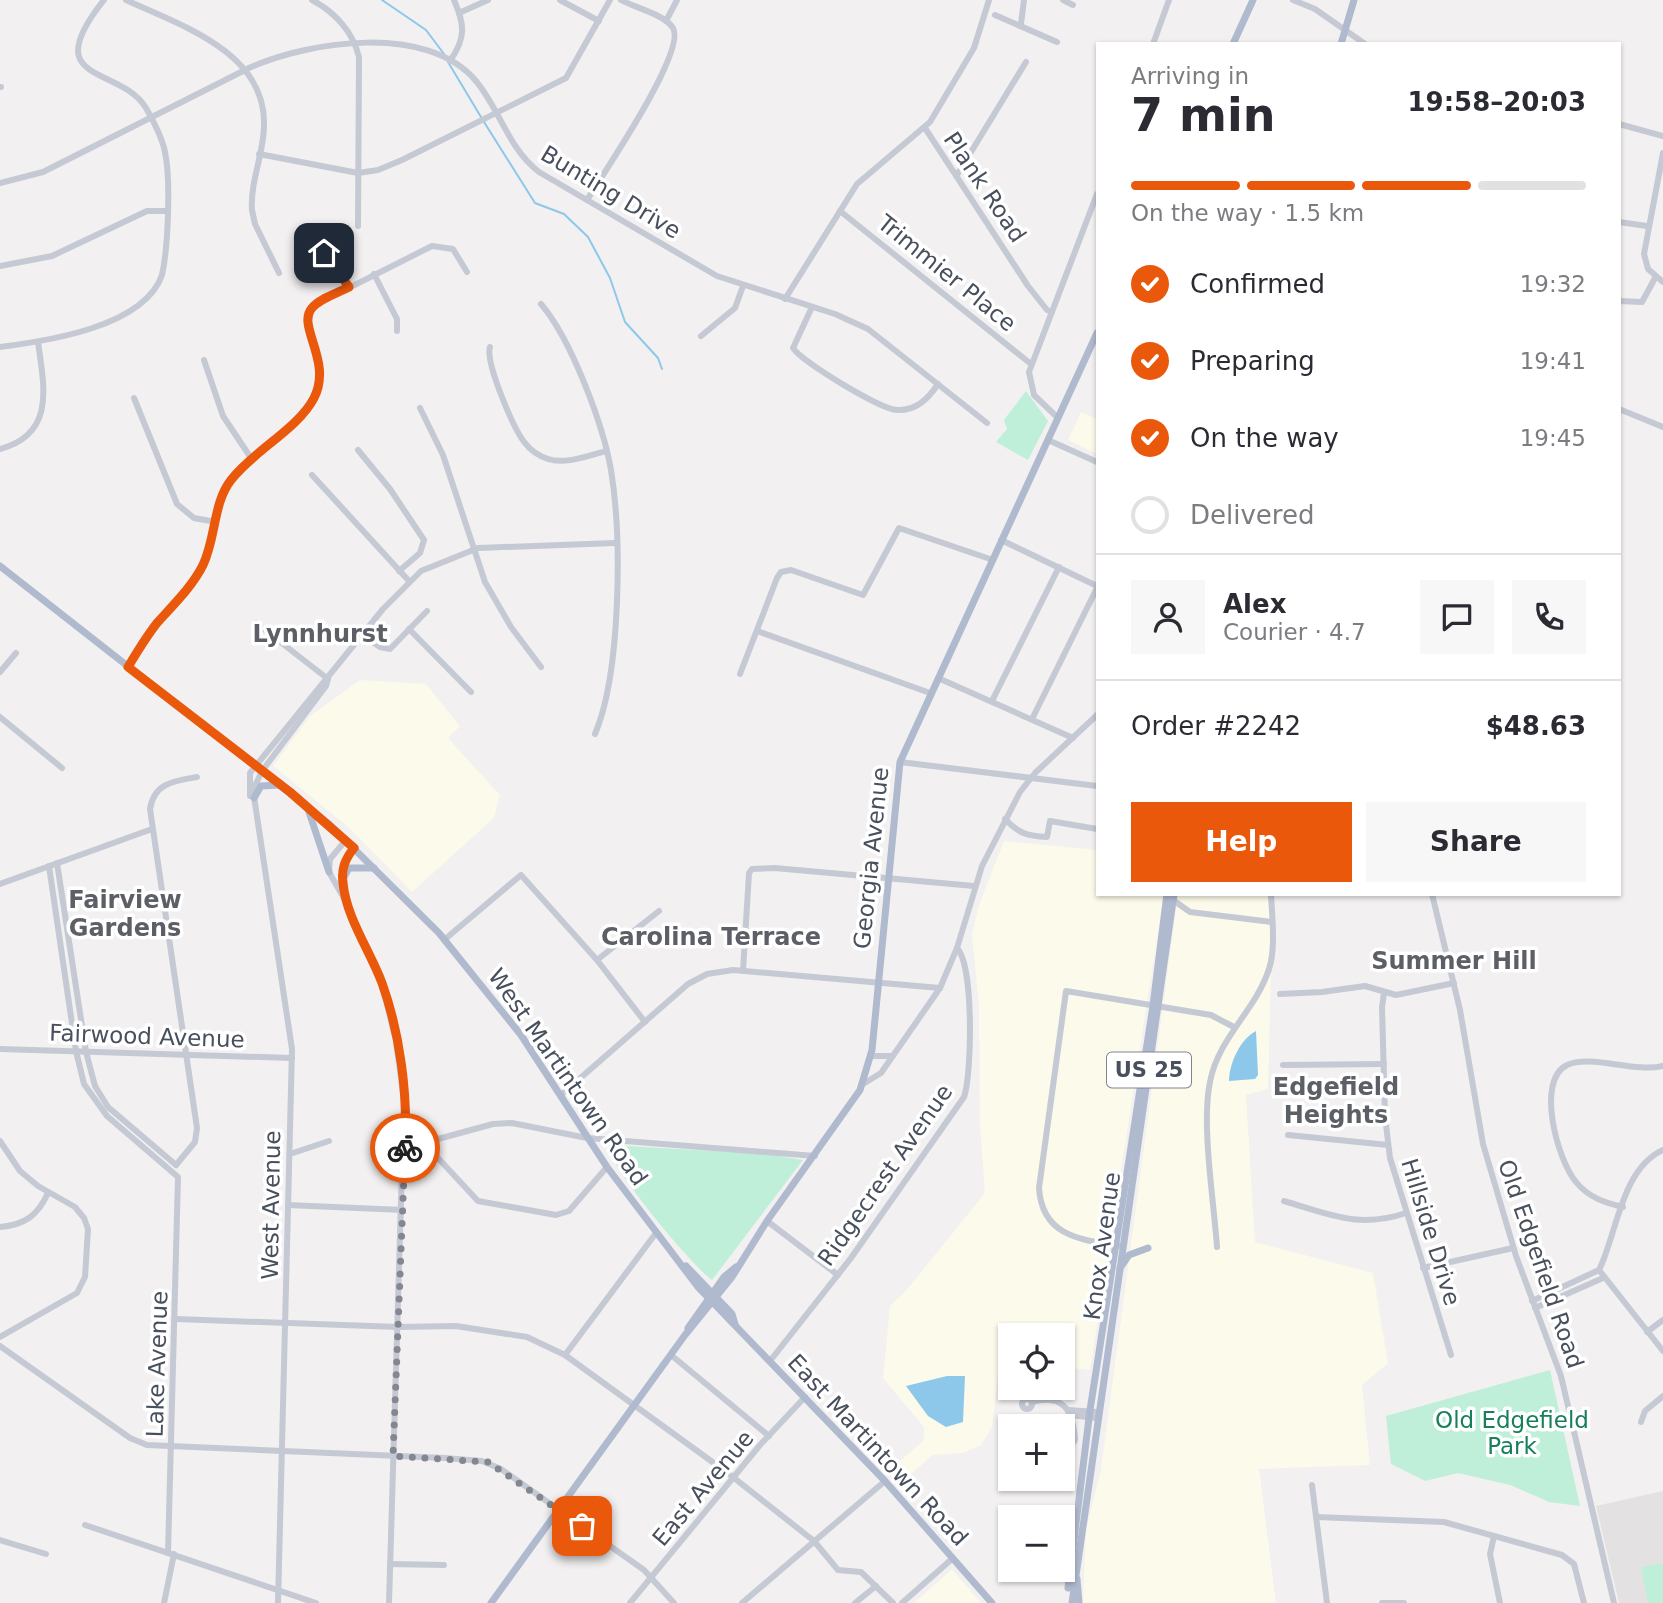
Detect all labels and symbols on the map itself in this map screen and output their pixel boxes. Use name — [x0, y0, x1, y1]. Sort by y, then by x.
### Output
street label: Plank Road — [939, 127, 1031, 247]
street label: Bunting Drive — [537, 140, 685, 244]
street label: Trimmier Place — [872, 209, 1021, 337]
pin — [294, 223, 354, 283]
district label: Lynnhurst — [252, 620, 388, 648]
street label: Georgia Avenue — [849, 766, 893, 950]
district label: Fairview Gardens — [68, 886, 182, 942]
district label: Carolina Terrace — [601, 923, 821, 951]
district label: Summer Hill — [1371, 947, 1537, 975]
street label: West Martintown Road — [483, 964, 653, 1190]
street label: Fairwood Avenue — [49, 1020, 245, 1052]
road number: US 25 — [1107, 1052, 1191, 1088]
district label: Edgefield Heights — [1273, 1073, 1399, 1129]
street label: Ridgecrest Avenue — [813, 1079, 957, 1271]
courier — [370, 1113, 440, 1183]
street label: West Avenue — [257, 1130, 285, 1280]
street label: Hillside Drive — [1396, 1155, 1466, 1309]
street label: Old Edgefield Road — [1493, 1156, 1589, 1372]
street label: Knox Avenue — [1079, 1170, 1125, 1322]
street label: Lake Avenue — [141, 1290, 173, 1438]
street label: East Martintown Road — [783, 1349, 973, 1551]
park label: Old Edgefield Park — [1435, 1407, 1589, 1459]
street label: East Avenue — [647, 1425, 759, 1551]
pin — [552, 1496, 612, 1556]

